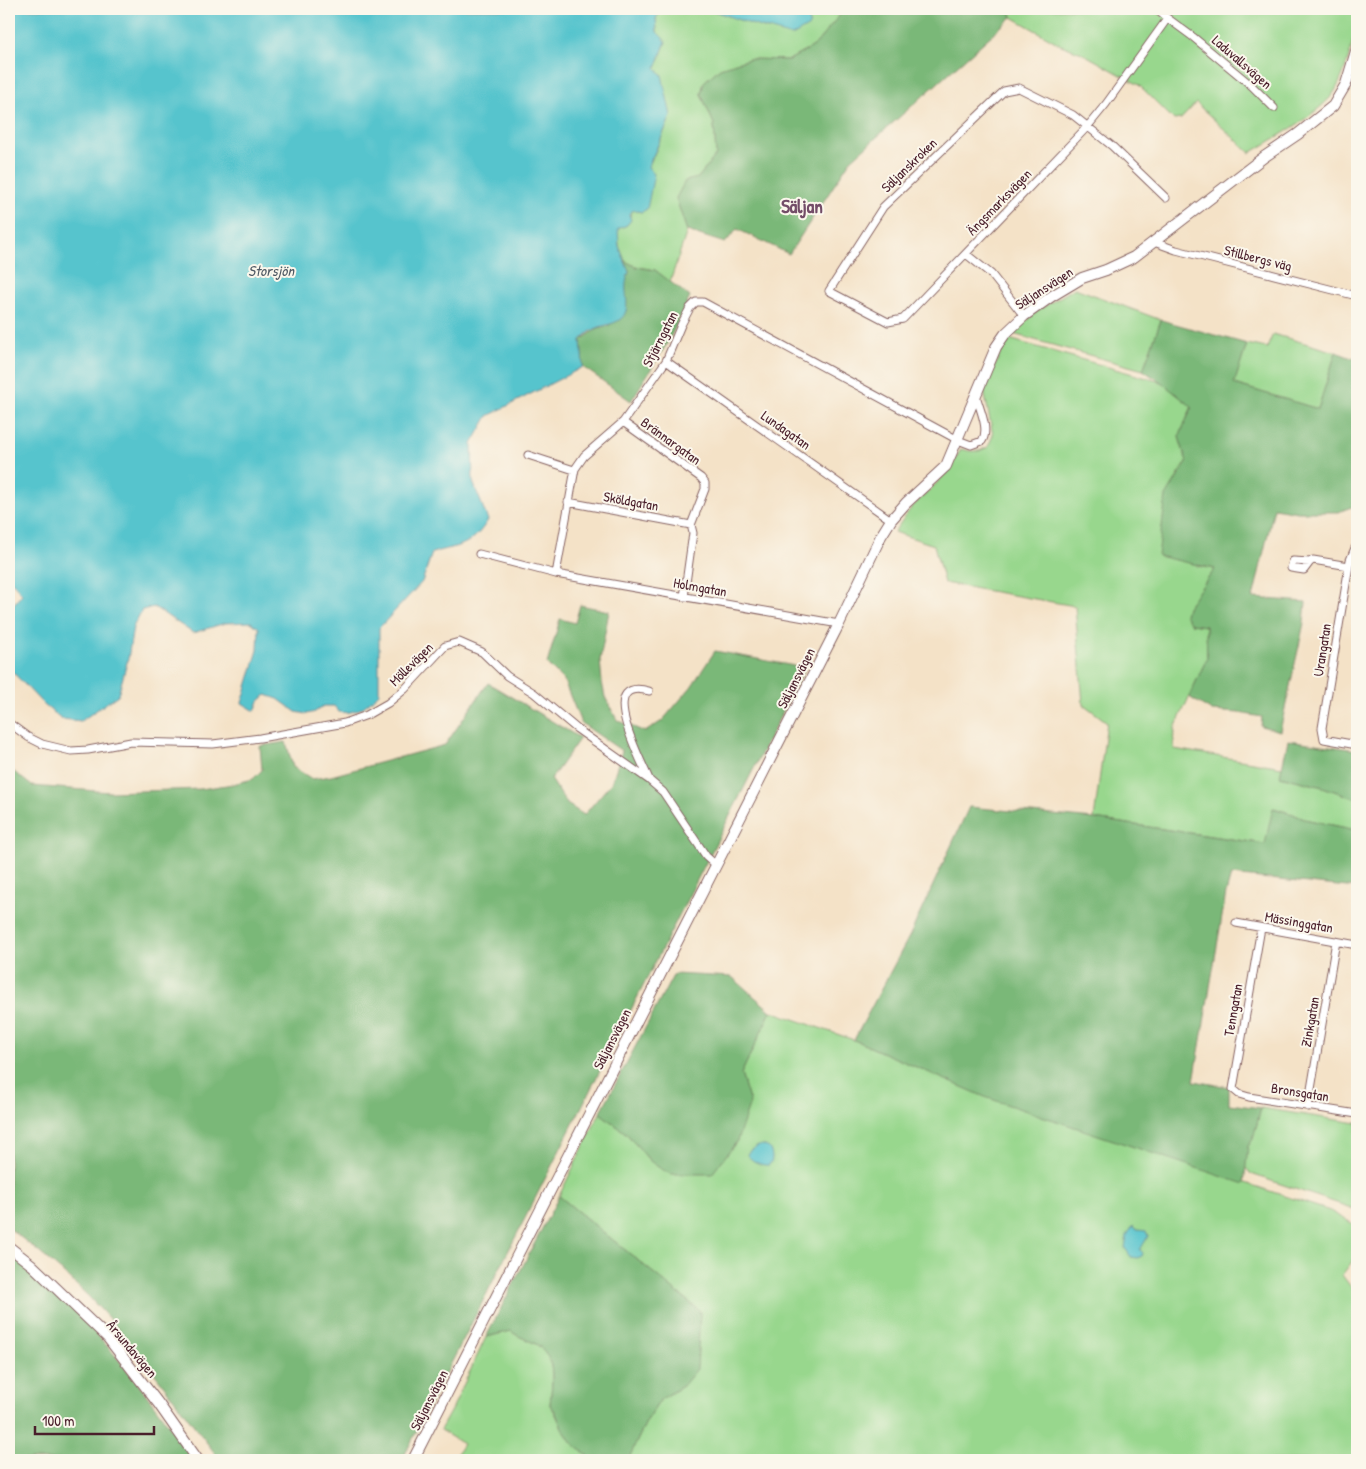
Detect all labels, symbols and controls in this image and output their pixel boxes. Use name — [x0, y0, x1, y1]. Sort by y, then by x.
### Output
street label: Laduvallsvägen — [1208, 30, 1276, 94]
street label: Säljanskroken — [877, 133, 941, 197]
street label: Ängsmarksvägen — [962, 164, 1036, 240]
district label: Säljan — [781, 193, 823, 219]
street label: Stillbergs väg — [1222, 240, 1294, 276]
water label: Storsjön — [248, 260, 295, 281]
street label: Säljansvägen — [1011, 262, 1077, 314]
street label: Stjärngatan — [637, 308, 683, 370]
street label: Lundagatan — [757, 406, 815, 454]
street label: Brännargatan — [637, 412, 705, 470]
street label: Sköldgatan — [602, 486, 660, 516]
street label: Holmgatan — [672, 572, 728, 602]
street label: Urangatan — [1308, 622, 1336, 678]
street label: Möllevägen — [385, 638, 437, 690]
street label: Säljansvägen — [772, 644, 820, 712]
street label: Mässinggatan — [1263, 906, 1335, 938]
street label: Tenngatan — [1219, 982, 1247, 1038]
street label: Zinkgatan — [1296, 995, 1324, 1049]
street label: Säljansvägen — [588, 1005, 636, 1073]
street label: Bronsgatan — [1270, 1078, 1330, 1106]
street label: Årsundavägen — [102, 1316, 162, 1382]
street label: Säljansvägen — [405, 1366, 453, 1434]
scale bar — [35, 1404, 154, 1436]
text: 100 m — [42, 1410, 75, 1431]

